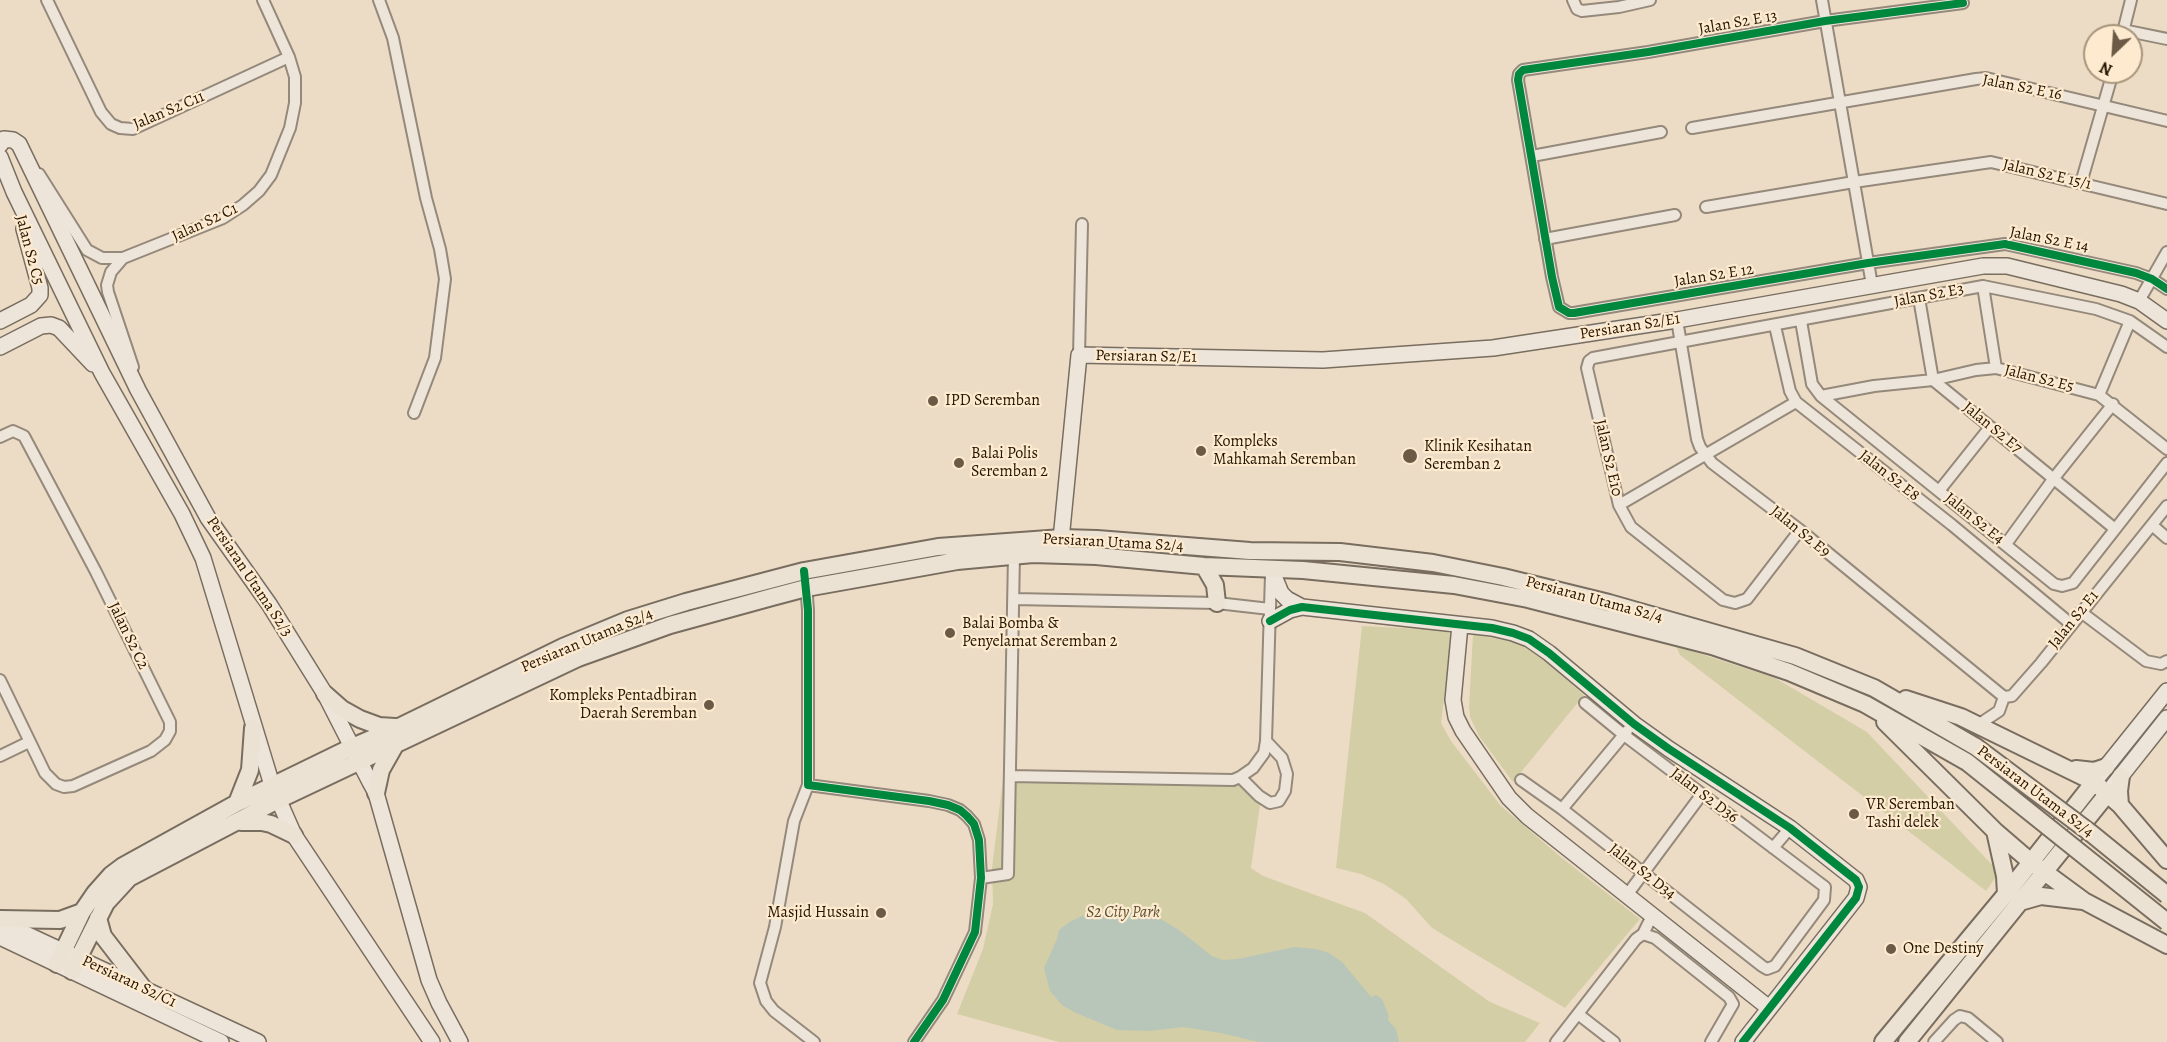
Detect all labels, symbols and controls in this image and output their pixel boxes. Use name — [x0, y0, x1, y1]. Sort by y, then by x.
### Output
street label: Jalan S2 E 13 — [1697, 7, 1779, 39]
north arrow — [2083, 24, 2143, 84]
text: N — [2096, 56, 2116, 81]
street label: Jalan S2 E 16 — [1981, 71, 2063, 105]
street label: Jalan S2 C11 — [130, 87, 208, 135]
street label: Jalan S2 E 15/1 — [2001, 155, 2093, 195]
street label: Jalan S2 C1 — [169, 199, 241, 247]
street label: Jalan S2 C5 — [10, 213, 48, 287]
street label: Jalan S2 E 14 — [2008, 223, 2090, 257]
street label: Jalan S2 E 12 — [1673, 260, 1755, 292]
street label: Jalan S2 E3 — [1892, 280, 1966, 312]
street label: Persiaran S2/E1 — [1578, 310, 1682, 344]
street label: Persiaran S2/E1 — [1095, 347, 1197, 367]
street label: Jalan S2 E5 — [2002, 361, 2076, 397]
place label: IPD Seremban — [945, 391, 1040, 411]
marker: IPD Seremban — [926, 394, 940, 408]
street label: Jalan S2 E7 — [1958, 398, 2026, 458]
street label: Jalan S2 E10 — [1590, 418, 1626, 498]
place label: Kompleks Mahkamah Seremban — [1213, 432, 1356, 470]
place label: Klinik Kesihatan Seremban 2 — [1424, 437, 1532, 475]
place label: Balai Polis Seremban 2 — [971, 444, 1048, 482]
marker: Kompleks Mahkamah Seremban — [1194, 444, 1208, 458]
street label: Jalan S2 E8 — [1855, 446, 1923, 506]
marker: Klinik Kesihatan Seremban 2 — [1401, 447, 1419, 465]
marker: Balai Polis Seremban 2 — [952, 456, 966, 470]
street label: Jalan S2 E4 — [1940, 489, 2008, 549]
street label: Jalan S2 E9 — [1766, 502, 1834, 562]
street label: Persiaran Utama S2/3 — [202, 513, 296, 641]
street label: Persiaran Utama S2/4 — [1042, 530, 1184, 556]
street label: Persiaran Utama S2/4 — [1523, 572, 1665, 628]
street label: Jalan S2 E1 — [2045, 587, 2103, 653]
street label: Jalan S2 C2 — [104, 599, 152, 673]
street label: Persiaran Utama S2/4 — [518, 605, 656, 677]
place label: Balai Bomba & Penyelamat Seremban 2 — [962, 614, 1117, 652]
marker: Balai Bomba & Penyelamat Seremban 2 — [943, 626, 957, 640]
place label: Kompleks Pentadbiran Daerah Seremban — [549, 686, 697, 724]
marker: Kompleks Pentadbiran Daerah Seremban — [702, 698, 716, 712]
street label: Persiaran Utama S2/4 — [1973, 742, 2097, 842]
street label: Jalan S2 D36 — [1666, 764, 1742, 828]
place label: VR Seremban Tashi delek — [1866, 795, 1955, 833]
marker: VR Seremban Tashi delek — [1847, 807, 1861, 821]
street label: Jalan S2 D34 — [1605, 840, 1679, 904]
place label: Masjid Hussain — [767, 903, 869, 923]
park label: S2 City Park — [1086, 903, 1160, 923]
marker: Masjid Hussain — [874, 906, 888, 920]
place label: One Destiny — [1903, 939, 1983, 959]
marker: One Destiny — [1884, 942, 1898, 956]
street label: Persiaran S2/C1 — [79, 952, 179, 1012]

